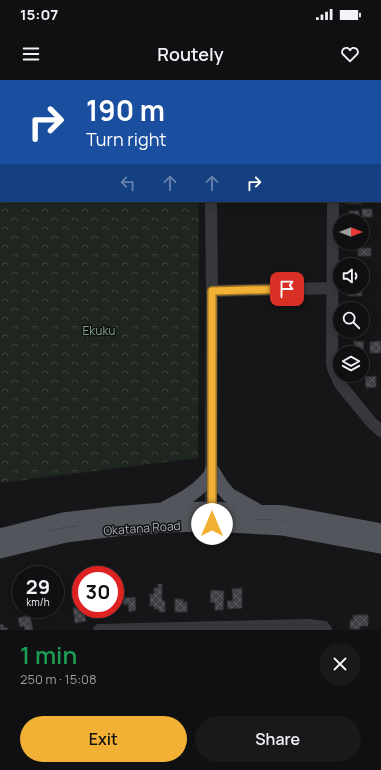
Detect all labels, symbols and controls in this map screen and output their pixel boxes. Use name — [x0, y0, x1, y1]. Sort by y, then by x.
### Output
text: 15:07 — [20, 4, 58, 25]
text: Routely — [157, 42, 224, 66]
icon: menu — [20, 43, 42, 65]
icon: heart — [339, 43, 361, 65]
text: 190 m — [86, 91, 165, 129]
icon: right — [20, 96, 72, 148]
text: Turn right — [86, 127, 167, 151]
icon: left — [117, 172, 139, 194]
icon: ahead — [159, 172, 181, 194]
icon: ahead — [201, 172, 223, 194]
icon: right — [243, 172, 265, 194]
north arrow — [333, 214, 369, 250]
map controls — [333, 214, 369, 382]
button: sound — [333, 258, 369, 294]
pin — [270, 272, 304, 306]
icon: arrive — [276, 278, 298, 300]
button: search — [333, 302, 369, 338]
park label: Ekuku — [82, 322, 116, 339]
button: layers — [333, 346, 369, 382]
position arrow — [191, 503, 233, 545]
street label: Okatana Road — [103, 517, 181, 539]
speed limit sign: 30 — [72, 566, 124, 618]
text: 29 — [26, 573, 50, 600]
text: km/h — [26, 595, 50, 609]
text: 1 min — [20, 638, 77, 671]
button: close — [319, 643, 361, 685]
text: 250 m · 15:08 — [20, 670, 97, 688]
button: Exit — [20, 716, 187, 762]
button: Share — [195, 716, 361, 762]

